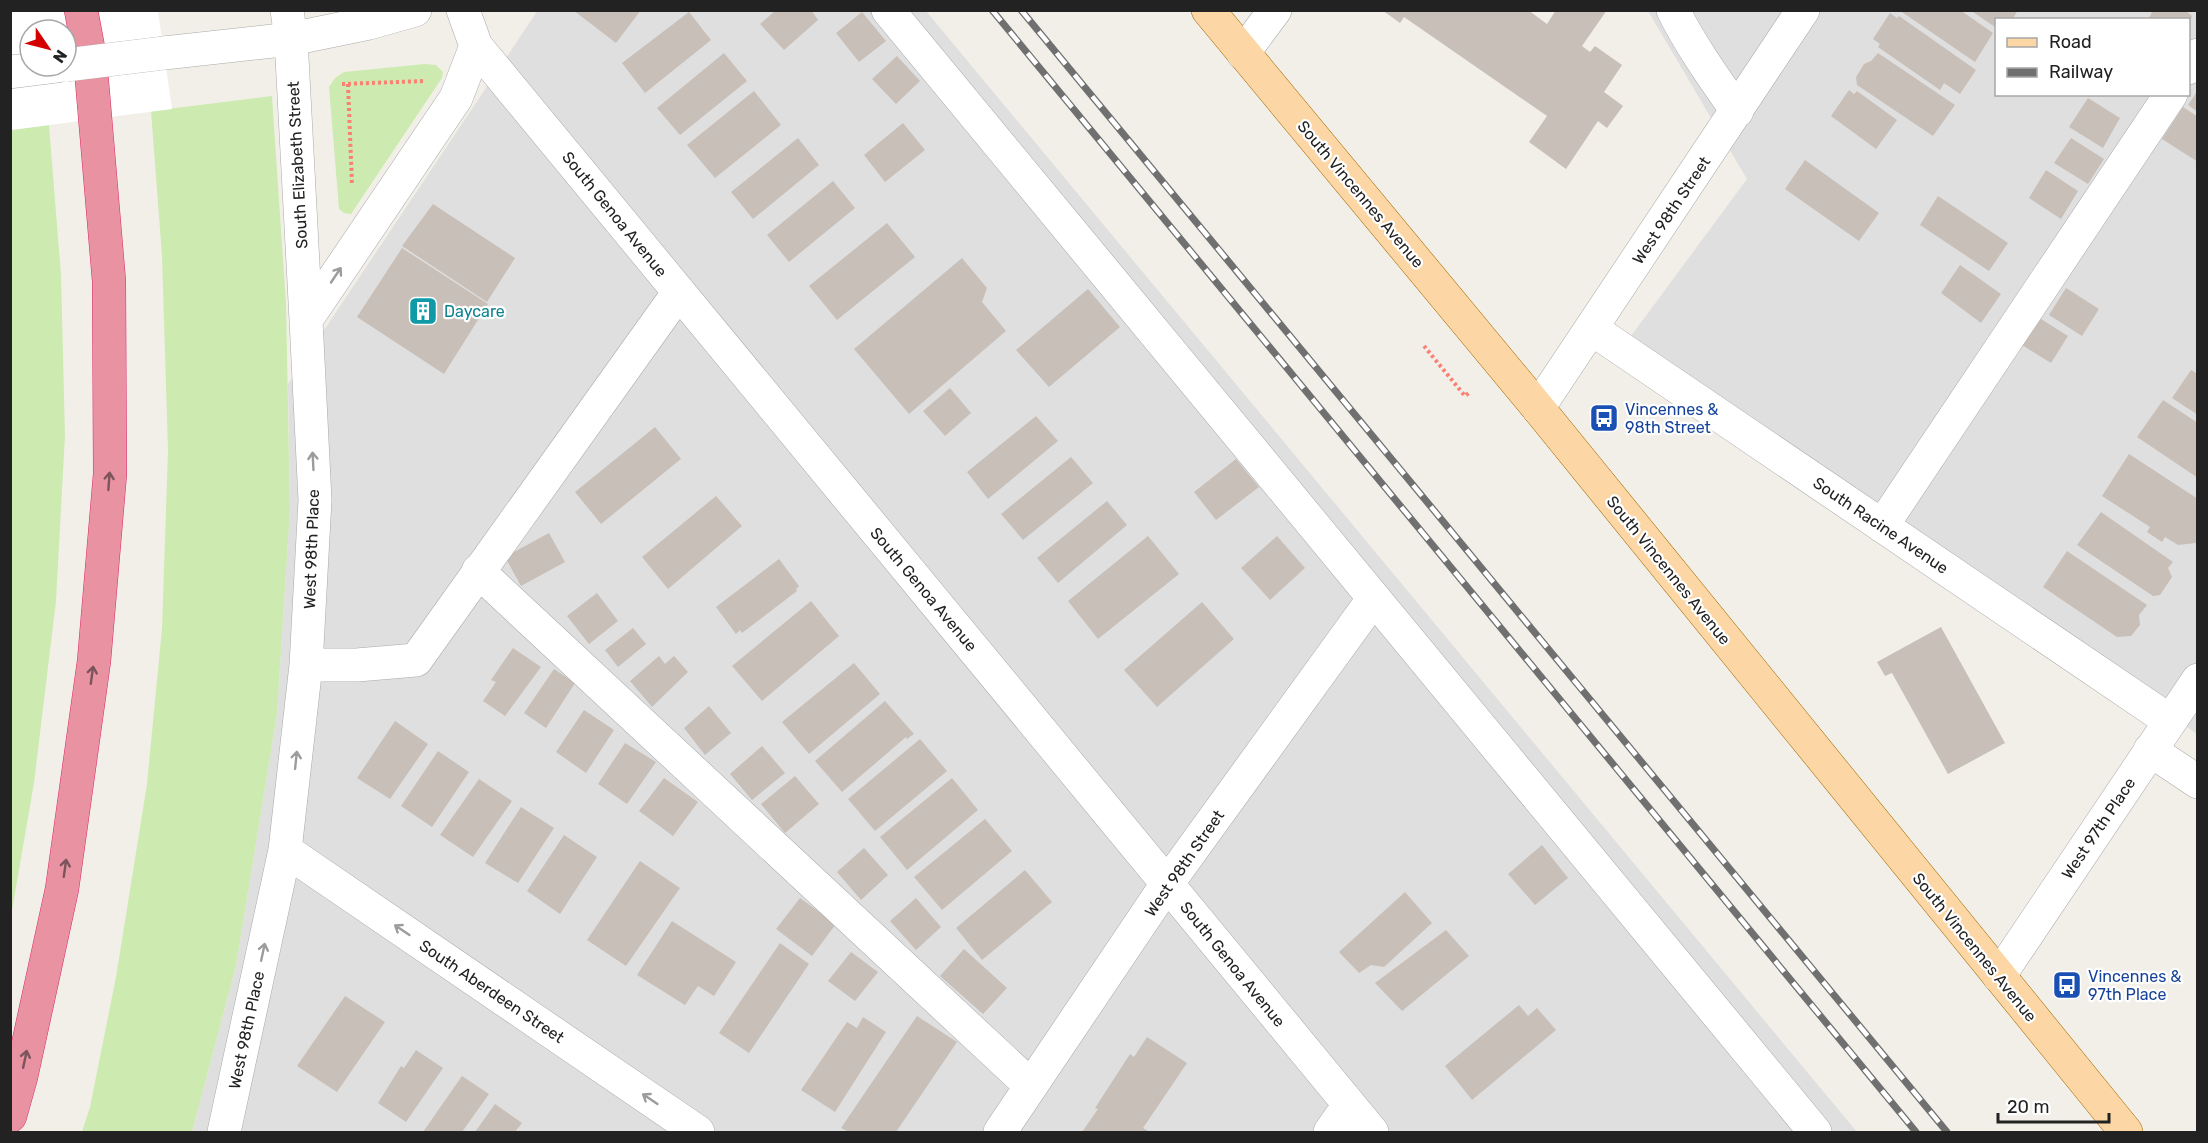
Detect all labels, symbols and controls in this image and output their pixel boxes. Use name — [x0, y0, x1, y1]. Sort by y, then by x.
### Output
north arrow — [18, 18, 78, 78]
legend — [1995, 18, 2190, 96]
text: Road — [2049, 31, 2092, 53]
text: N — [49, 46, 71, 66]
text: Railway — [2049, 61, 2113, 83]
street label: South Elizabeth Street — [284, 81, 311, 249]
street label: South Vincennes Avenue — [1294, 117, 1428, 272]
street label: South Genoa Avenue — [558, 148, 671, 281]
street label: West 98th Street — [1628, 153, 1714, 268]
one-way arrow — [330, 268, 342, 284]
building icon: Daycare — [407, 295, 439, 327]
place label: Daycare — [444, 302, 505, 321]
place label: Vincennes & 98th Street — [1625, 400, 1718, 437]
bus stop icon: Vincennes & 98th Street — [1588, 402, 1620, 434]
one-way arrow — [307, 451, 318, 471]
one-way arrow — [104, 471, 115, 491]
street label: South Racine Avenue — [1810, 473, 1952, 578]
street label: West 98th Place — [300, 489, 323, 609]
street label: South Vincennes Avenue — [1603, 492, 1735, 649]
street label: South Genoa Avenue — [866, 524, 981, 655]
one-way arrow — [87, 666, 98, 685]
one-way arrow — [290, 751, 301, 771]
street label: West 97th Place — [2057, 774, 2139, 883]
street label: West 98th Street — [1141, 806, 1228, 920]
one-way arrow — [59, 859, 70, 878]
street label: South Vincennes Avenue — [1909, 869, 2041, 1026]
street label: South Genoa Avenue — [1176, 898, 1289, 1031]
one-way arrow — [395, 924, 411, 936]
street label: South Aberdeen Street — [416, 936, 568, 1047]
one-way arrow — [258, 943, 270, 962]
place label: Vincennes & 97th Place — [2088, 967, 2181, 1004]
street label: West 98th Place — [225, 969, 268, 1091]
bus stop icon: Vincennes & 97th Place — [2051, 969, 2083, 1001]
one-way arrow — [20, 1050, 31, 1069]
scale bar — [1998, 1086, 2109, 1124]
one-way arrow — [642, 1093, 658, 1105]
text: 20 m — [2007, 1096, 2049, 1118]

